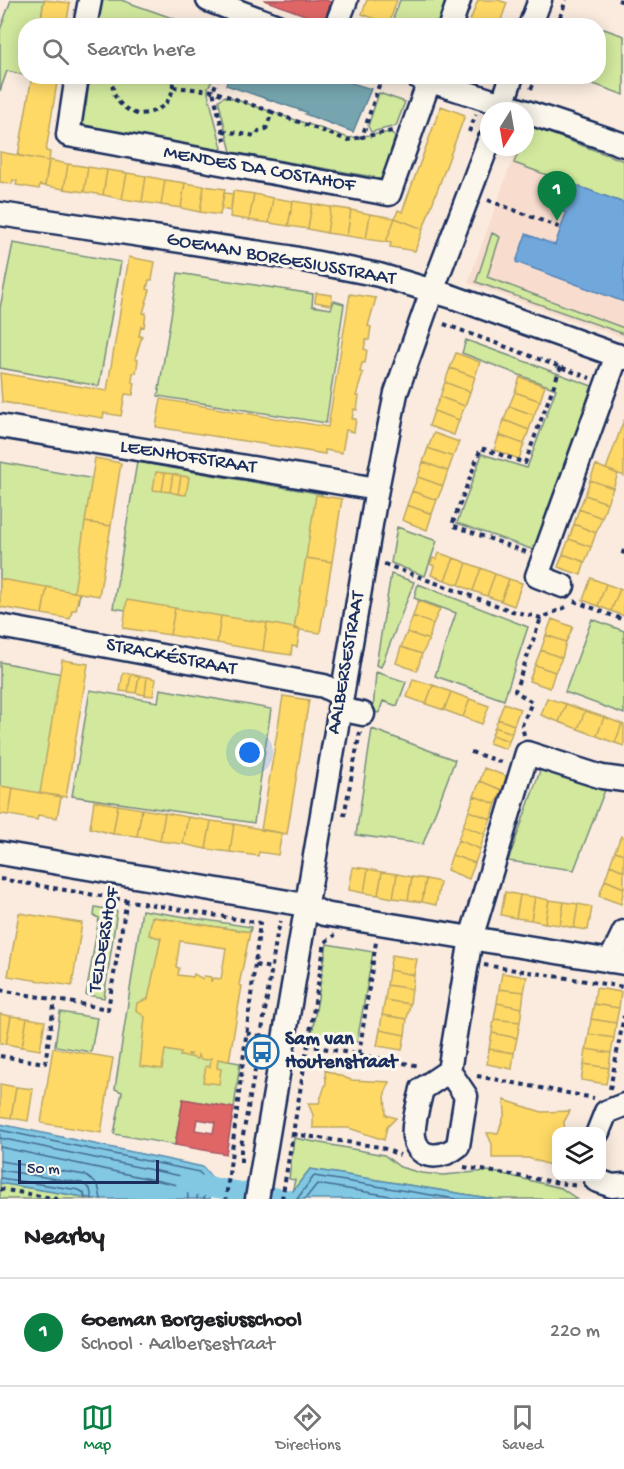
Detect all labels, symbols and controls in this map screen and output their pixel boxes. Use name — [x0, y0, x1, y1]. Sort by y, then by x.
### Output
search box — [18, 18, 606, 84]
icon: search — [39, 35, 72, 68]
text: Search here — [87, 38, 195, 64]
north arrow — [480, 102, 534, 156]
street label: MENDES DA COSTAHOF — [162, 142, 358, 198]
pin: 1 — [538, 172, 576, 221]
street label: GOEMAN BORGESIUSSTRAAT — [165, 229, 399, 292]
street label: LEENHOFSTRAAT — [118, 436, 259, 480]
street label: AALBERSESTRAAT — [323, 589, 371, 736]
street label: STRACKÉSTRAAT — [104, 633, 240, 682]
your location — [235, 738, 264, 767]
street label: TELDERSHOF — [84, 884, 126, 995]
place label: Sam van Houtenstraat — [285, 1029, 399, 1075]
bus stop icon: Sam van Houtenstraat — [244, 1034, 280, 1070]
map controls — [552, 1127, 606, 1181]
button: layers — [552, 1127, 606, 1181]
scale bar — [18, 1157, 159, 1184]
text: 50 m — [27, 1161, 60, 1180]
text: Nearby — [24, 1223, 105, 1254]
text: Goeman Borgesiusschool — [81, 1308, 302, 1334]
text: 1 — [39, 1321, 48, 1344]
text: 220 m — [550, 1321, 600, 1344]
text: School · Aalbersestraat — [81, 1334, 275, 1357]
tab: Map — [81, 1401, 114, 1456]
tab: Directions — [275, 1401, 341, 1456]
tab: Saved — [502, 1401, 543, 1456]

